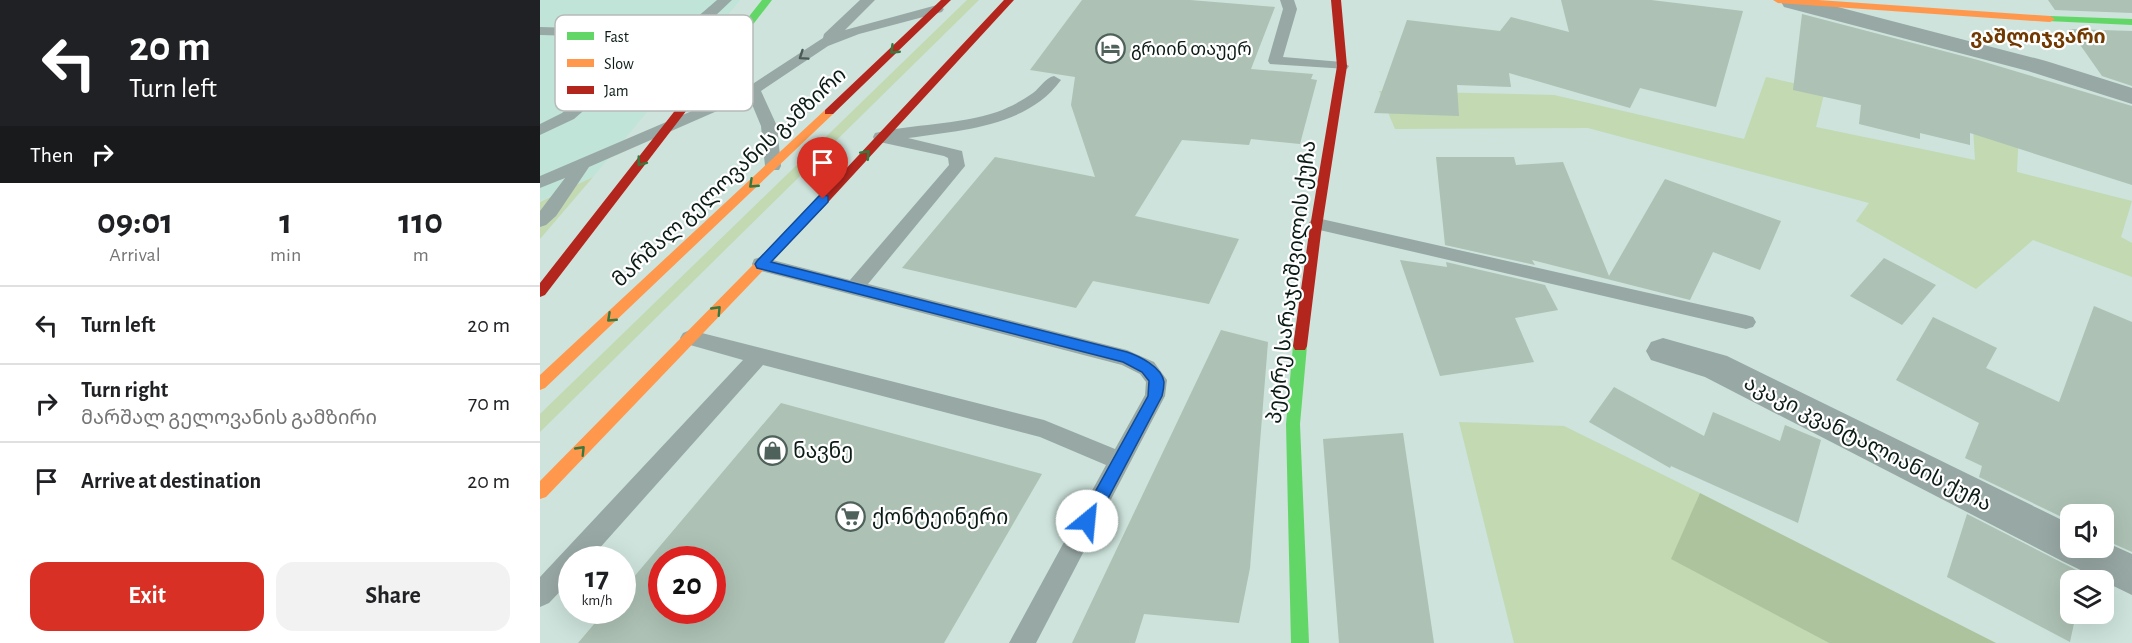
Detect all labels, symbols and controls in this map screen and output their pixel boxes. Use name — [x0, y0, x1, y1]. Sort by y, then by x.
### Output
legend — [555, 15, 753, 111]
icon: left — [30, 24, 108, 102]
text: 20 m — [129, 26, 211, 68]
district label: ვაშლიჯვარი — [1970, 27, 2106, 48]
text: Fast — [604, 29, 629, 45]
hotel icon: გრიინ თაუერ — [1094, 33, 1126, 65]
place label: გრიინ თაუერ — [1131, 40, 1252, 60]
one-way arrow — [891, 42, 902, 53]
one-way arrow — [799, 49, 809, 61]
text: Slow — [604, 56, 634, 72]
street label: მარშალ გელოვანის გამზირი — [609, 64, 852, 292]
text: Turn left — [129, 75, 217, 102]
text: Jam — [604, 83, 629, 99]
pin — [797, 137, 848, 199]
icon: right — [86, 138, 119, 171]
street label: პეტრე სარაჯიშვილის ქუჩა — [1264, 139, 1321, 425]
text: Then — [30, 144, 74, 166]
icon: arrive — [806, 146, 839, 179]
one-way arrow — [859, 150, 870, 160]
one-way arrow — [637, 156, 648, 167]
one-way arrow — [750, 177, 761, 188]
text: 09:01 — [97, 204, 173, 240]
text: 1 — [279, 204, 292, 240]
text: 110 — [398, 204, 443, 240]
text: Arrival — [109, 245, 161, 265]
text: min — [270, 245, 301, 265]
text: m — [413, 245, 429, 265]
one-way arrow — [710, 307, 721, 317]
icon: left — [30, 309, 63, 342]
one-way arrow — [607, 310, 618, 321]
text: Turn left — [81, 314, 155, 336]
text: 20 m — [467, 314, 510, 336]
street label: აკაკი კვანტალიანის ქუჩა — [1740, 372, 1995, 517]
text: Turn right — [81, 379, 168, 401]
icon: right — [30, 387, 63, 420]
text: 70 m — [468, 392, 510, 414]
text: მარშალ გელოვანის გამზირი — [81, 408, 377, 428]
shop icon: ნავნე — [756, 435, 788, 467]
place label: ნავნე — [793, 441, 853, 463]
one-way arrow — [573, 446, 584, 457]
icon: arrive — [30, 465, 63, 498]
text: Arrive at destination — [81, 470, 261, 492]
text: 20 m — [467, 470, 510, 492]
position arrow — [1055, 489, 1119, 553]
supermarket icon: ქონტეინერი — [835, 501, 867, 533]
map controls — [2060, 504, 2114, 624]
button: sound — [2060, 504, 2114, 558]
place label: ქონტეინერი — [872, 507, 1008, 529]
speed limit sign: 20 — [648, 546, 726, 624]
button: Exit — [30, 562, 264, 631]
button: Share — [276, 562, 510, 631]
text: 17 — [585, 563, 609, 593]
button: layers — [2060, 570, 2114, 624]
text: km/h — [582, 593, 612, 608]

